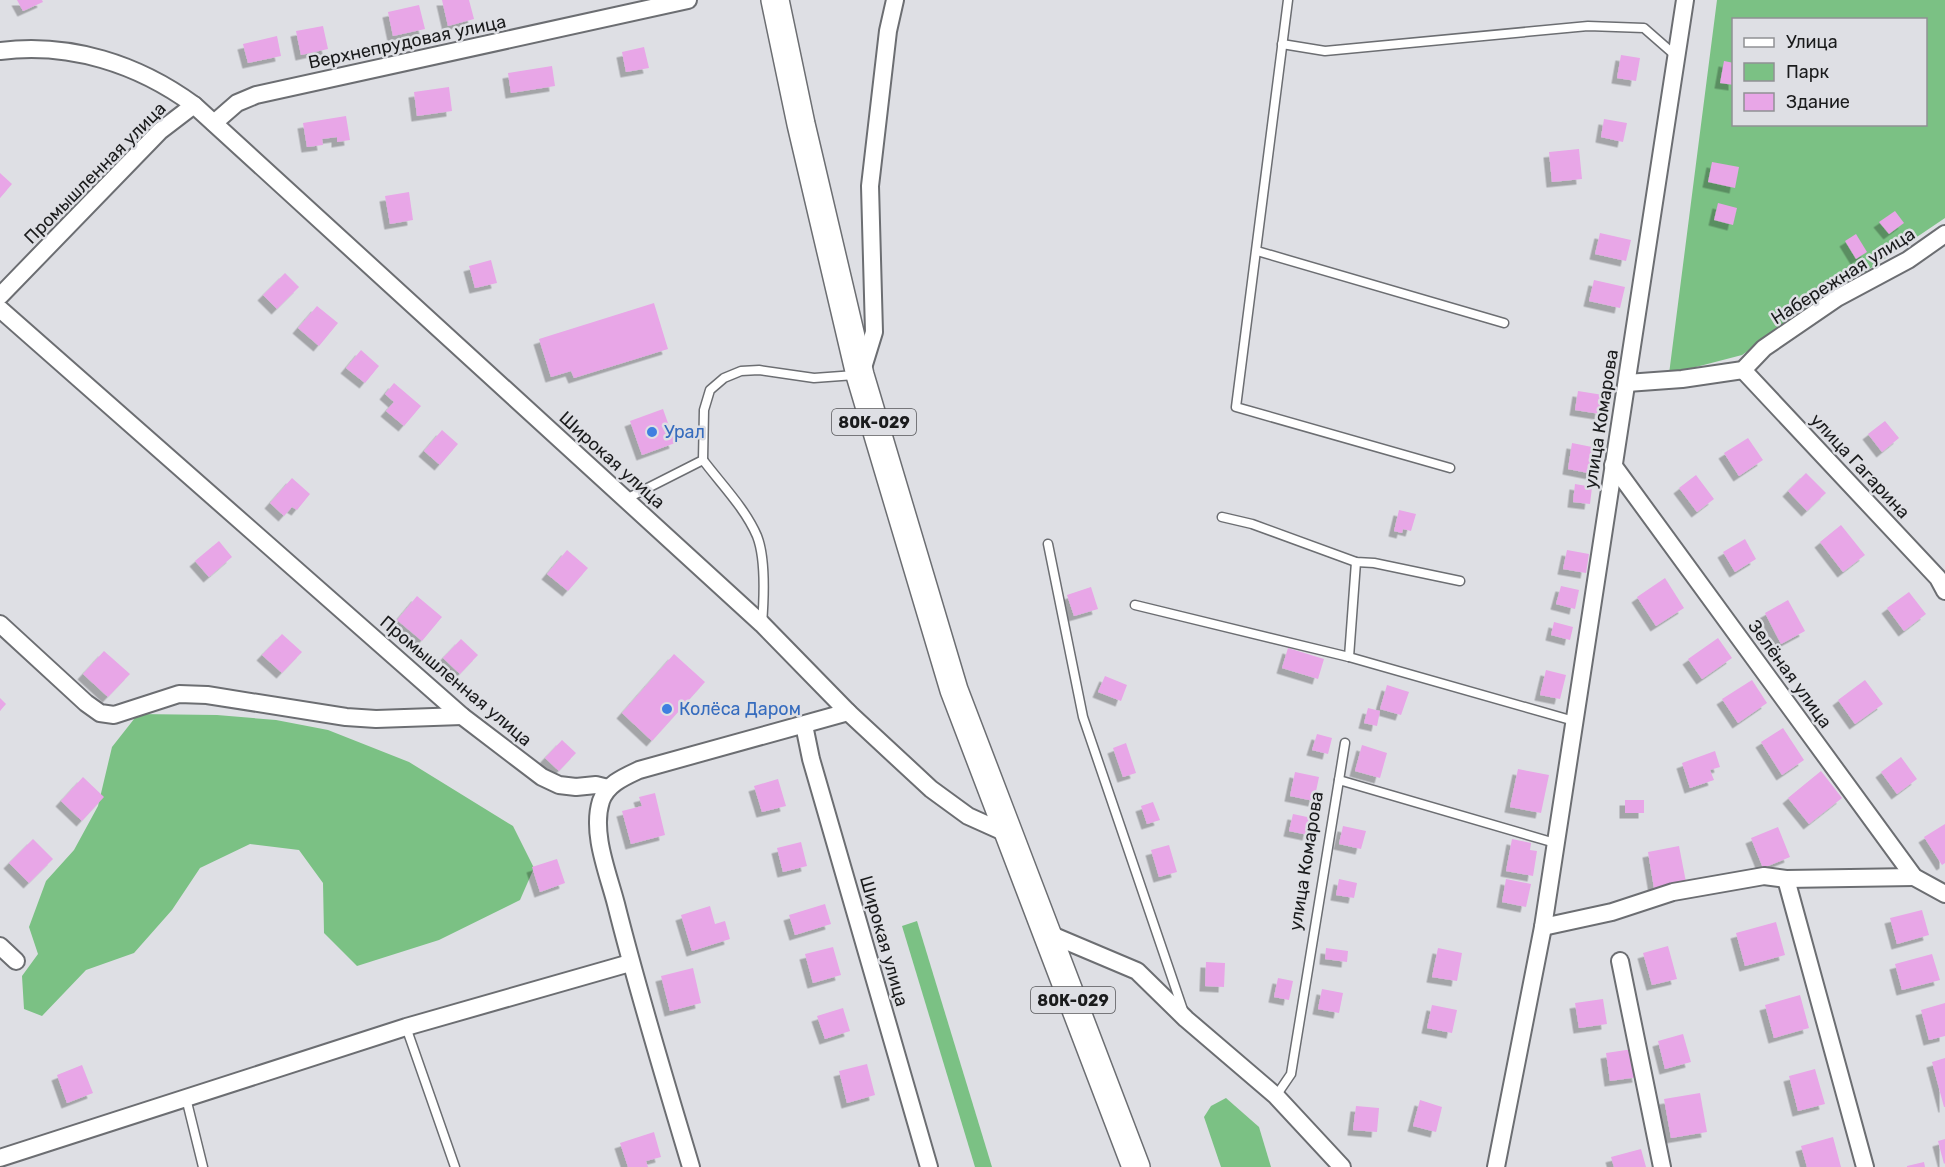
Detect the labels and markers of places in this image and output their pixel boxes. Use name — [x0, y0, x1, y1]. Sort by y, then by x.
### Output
place label: Урал — [664, 421, 705, 443]
marker: Урал — [645, 425, 659, 439]
place label: Колёса Даром — [679, 698, 801, 720]
marker: Колёса Даром — [660, 702, 674, 716]

